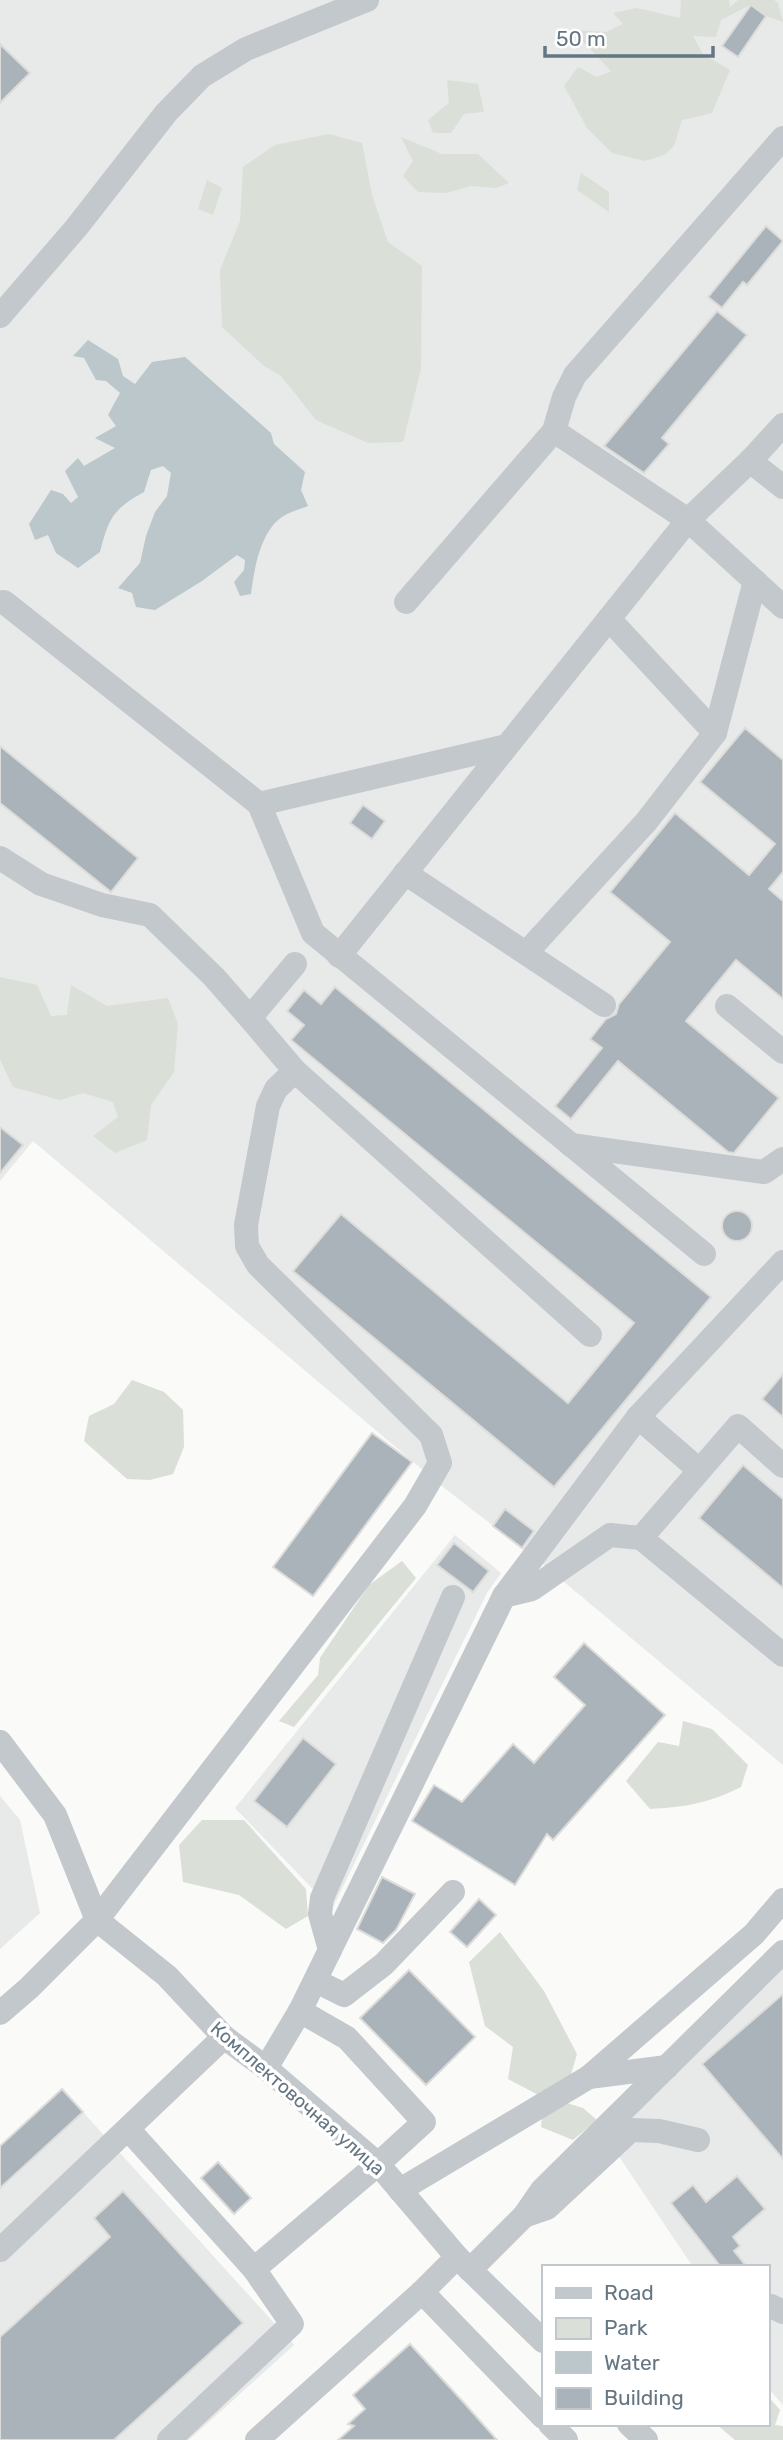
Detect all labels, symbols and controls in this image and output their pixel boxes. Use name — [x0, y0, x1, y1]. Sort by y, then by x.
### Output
scale bar — [545, 14, 713, 58]
text: 50 m — [556, 26, 606, 51]
street label: Комплектовочная улица — [206, 2017, 389, 2180]
legend — [542, 2265, 769, 2426]
text: Road — [604, 2280, 654, 2305]
text: Park — [604, 2315, 648, 2340]
text: Water — [604, 2350, 660, 2375]
text: Building — [604, 2385, 684, 2410]

